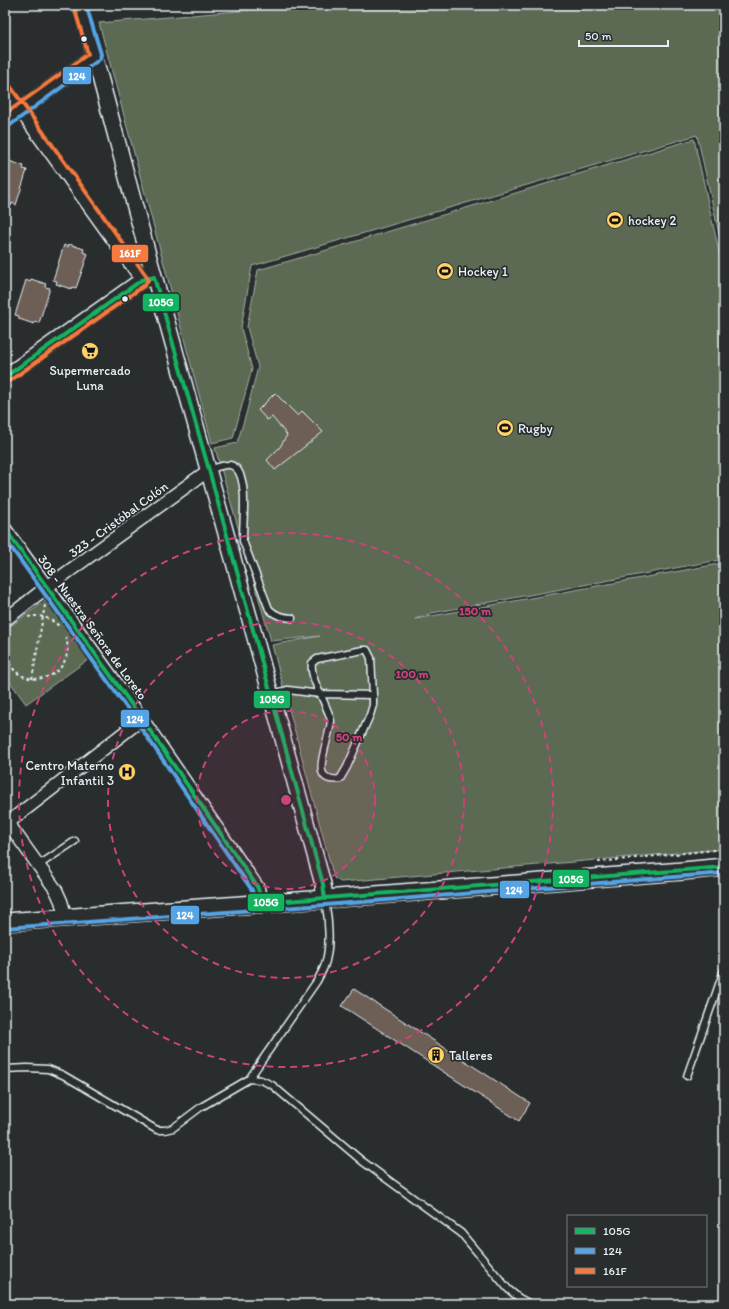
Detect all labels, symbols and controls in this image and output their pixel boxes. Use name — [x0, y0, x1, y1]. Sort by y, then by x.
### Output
scale bar — [579, 22, 668, 48]
text: 50 m — [585, 29, 611, 43]
unlabelled marker — [79, 34, 89, 44]
line badge: 124 — [62, 66, 92, 85]
text: 124 — [68, 70, 86, 83]
sports icon: hockey 2 — [605, 210, 625, 230]
place label: hockey 2 — [628, 213, 676, 228]
line badge: 161F — [111, 244, 149, 263]
text: 161F — [119, 247, 141, 260]
sports icon: Hockey 1 — [435, 261, 455, 281]
place label: Hockey 1 — [458, 264, 508, 279]
line badge: 105G — [142, 293, 180, 312]
unlabelled marker — [120, 294, 130, 304]
text: 105G — [148, 296, 174, 309]
supermarket icon: Supermercado Luna — [80, 341, 100, 361]
place label: Supermercado Luna — [49, 363, 131, 393]
sports icon: Rugby — [495, 418, 515, 438]
place label: Rugby — [518, 421, 553, 436]
street label: 323 - Cristóbal Colón — [66, 478, 171, 560]
street label: 308 - Nuestra Señora de Loreto — [35, 552, 150, 703]
text: 150 m — [459, 604, 492, 618]
text: 100 m — [395, 667, 429, 681]
line badge: 105G — [253, 690, 291, 709]
text: 105G — [259, 693, 285, 706]
line badge: 124 — [120, 709, 150, 728]
text: 124 — [126, 713, 144, 726]
text: 50 m — [336, 730, 363, 744]
place label: Centro Materno Infantil 3 — [26, 758, 114, 788]
hospital icon: Centro Materno Infantil 3 — [117, 762, 137, 782]
centre of rings — [279, 793, 293, 807]
line badge: 105G — [552, 869, 590, 888]
text: 105G — [558, 873, 584, 886]
line badge: 124 — [499, 880, 530, 899]
text: 124 — [505, 884, 523, 897]
line badge: 105G — [247, 893, 285, 912]
text: 105G — [253, 896, 279, 909]
line badge: 124 — [170, 905, 200, 925]
text: 124 — [176, 909, 194, 922]
building icon: Talleres — [426, 1045, 446, 1065]
place label: Talleres — [449, 1048, 493, 1063]
legend — [567, 1215, 707, 1287]
text: 105G — [603, 1224, 631, 1238]
text: 124 — [603, 1244, 622, 1258]
text: 161F — [603, 1264, 627, 1278]

